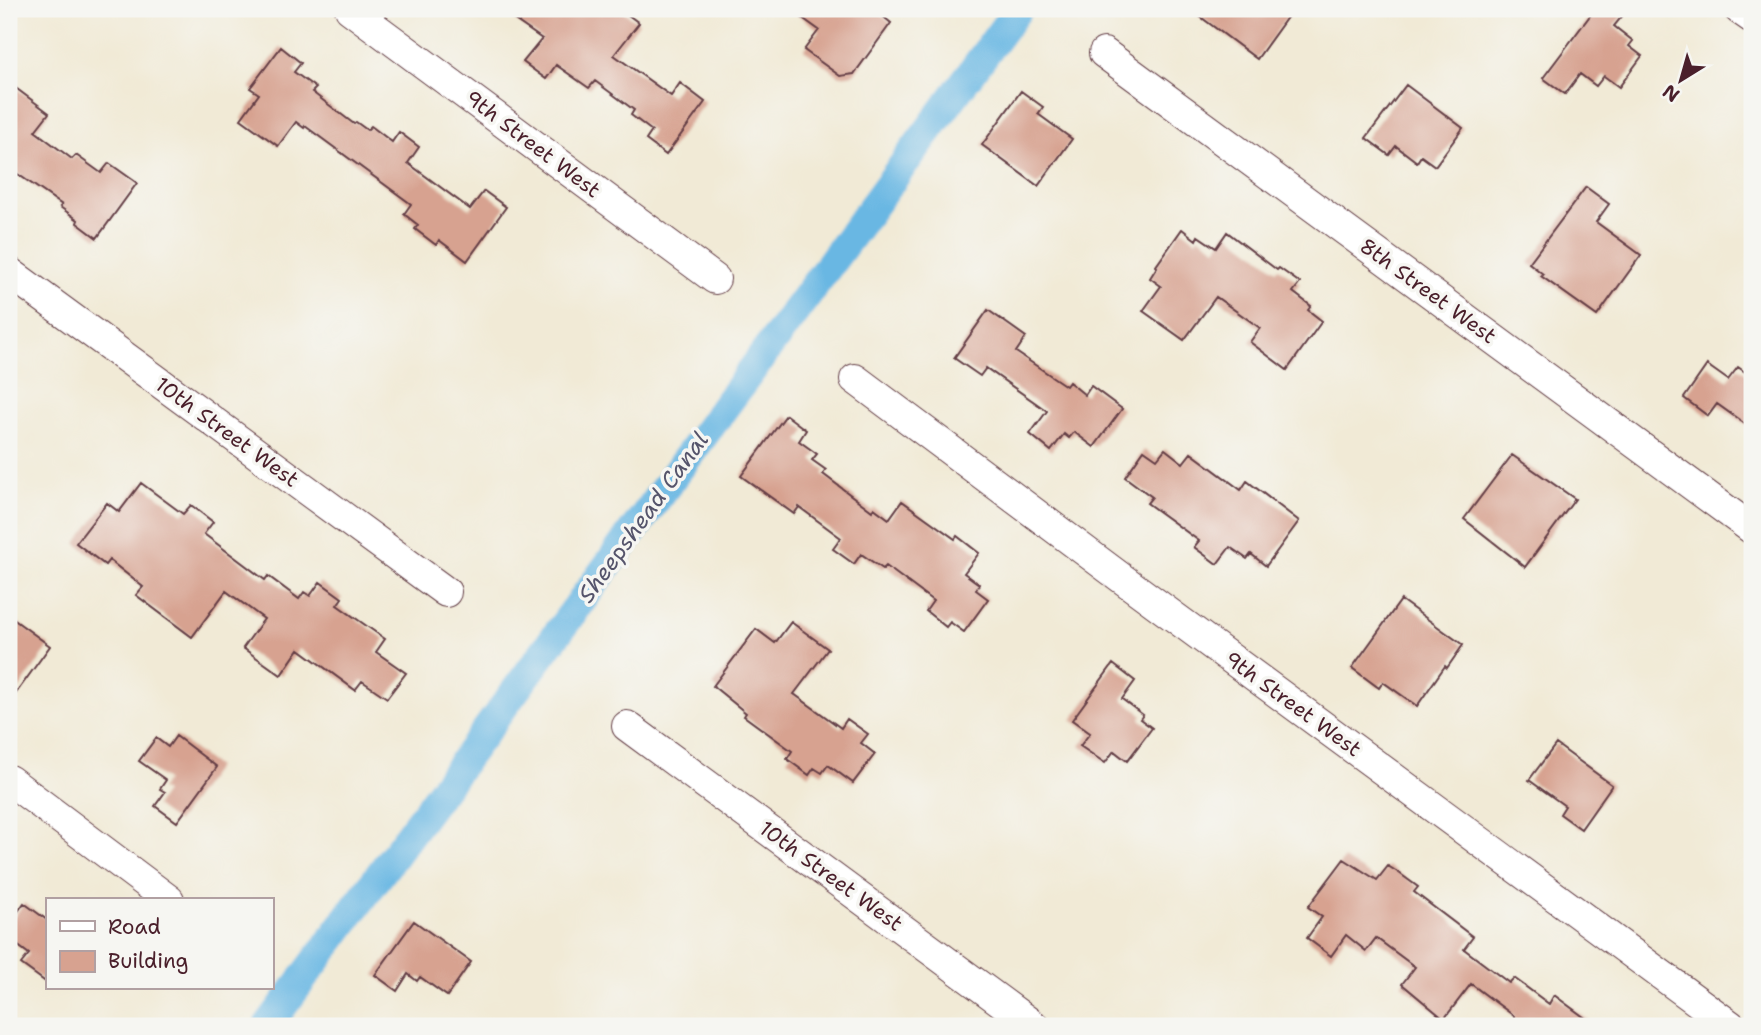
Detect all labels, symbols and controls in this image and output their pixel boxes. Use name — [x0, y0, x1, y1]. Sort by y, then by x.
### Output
north arrow — [1646, 46, 1716, 116]
text: N — [1658, 79, 1685, 108]
street label: 9th Street West — [460, 84, 606, 204]
street label: 8th Street West — [1354, 232, 1502, 350]
street label: 10th Street West — [150, 370, 304, 494]
water label: Sheepshead Canal — [571, 426, 715, 608]
street label: 9th Street West — [1219, 645, 1367, 763]
street label: 10th Street West — [754, 814, 908, 938]
legend — [46, 898, 273, 990]
text: Road — [108, 913, 161, 941]
text: Building — [108, 947, 188, 975]

